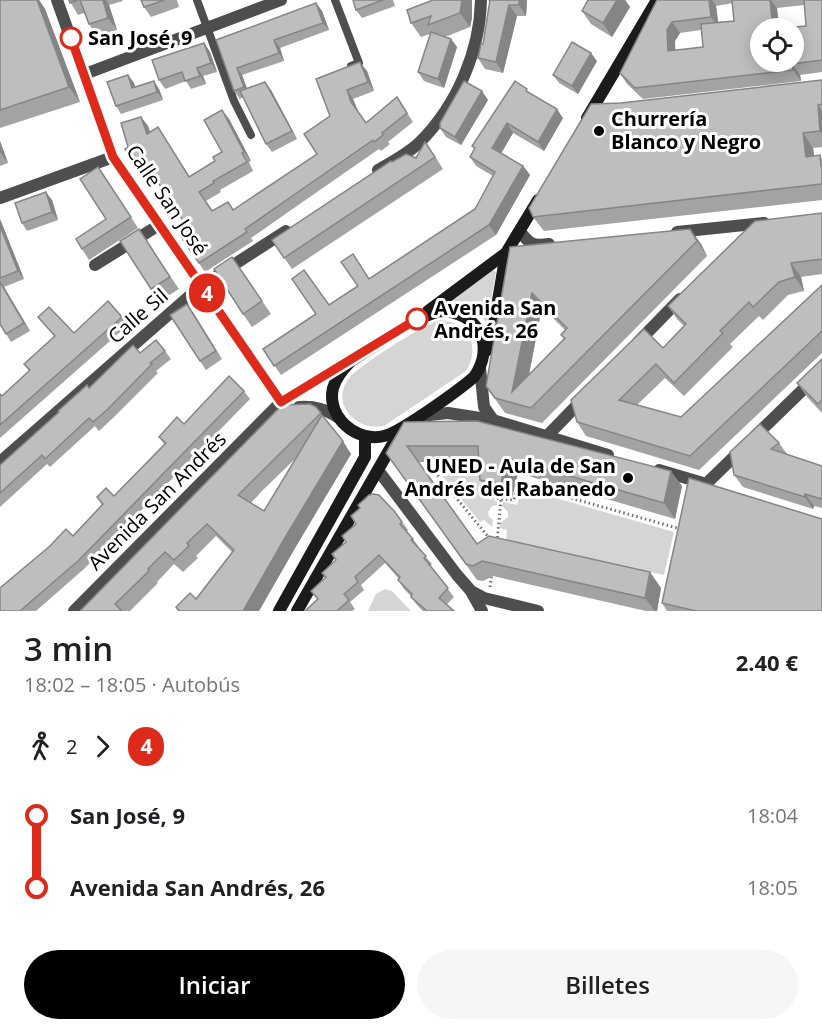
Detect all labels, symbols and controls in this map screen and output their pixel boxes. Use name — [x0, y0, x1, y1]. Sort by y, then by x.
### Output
map controls — [750, 18, 804, 72]
button: locate — [750, 18, 804, 72]
place label: San José, 9 — [88, 24, 193, 51]
marker: San José, 9 — [60, 27, 82, 49]
place label: Churrería Blanco y Negro — [611, 105, 761, 155]
marker: Churrería Blanco y Negro — [592, 124, 606, 138]
street label: Calle San José — [120, 139, 214, 260]
line badge: 4 — [188, 274, 226, 312]
text: 4 — [201, 279, 213, 307]
street label: Calle Sil — [102, 282, 173, 349]
place label: Avenida San Andrés, 26 — [434, 294, 556, 344]
marker: Avenida San Andrés, 26 — [406, 308, 428, 330]
street label: Avenida San Andrés — [82, 426, 232, 576]
place label: UNED - Aula de San Andrés del Rabanedo — [405, 452, 616, 502]
marker: UNED - Aula de San Andrés del Rabanedo — [621, 471, 635, 485]
text: 3 min — [24, 626, 113, 671]
text: 2.40 € — [736, 647, 798, 677]
text: 18:02 – 18:05 · Autobús — [24, 671, 240, 698]
icon: walk — [24, 730, 57, 763]
icon: forward — [86, 730, 119, 763]
text: 4 — [140, 732, 152, 760]
text: 2 — [66, 733, 77, 760]
text: San José, 9 — [70, 800, 185, 830]
text: 18:04 — [747, 802, 798, 829]
text: Avenida San Andrés, 26 — [70, 872, 325, 902]
text: 18:05 — [747, 874, 798, 901]
button: Iniciar — [24, 950, 405, 1019]
button: Billetes — [417, 950, 798, 1019]

